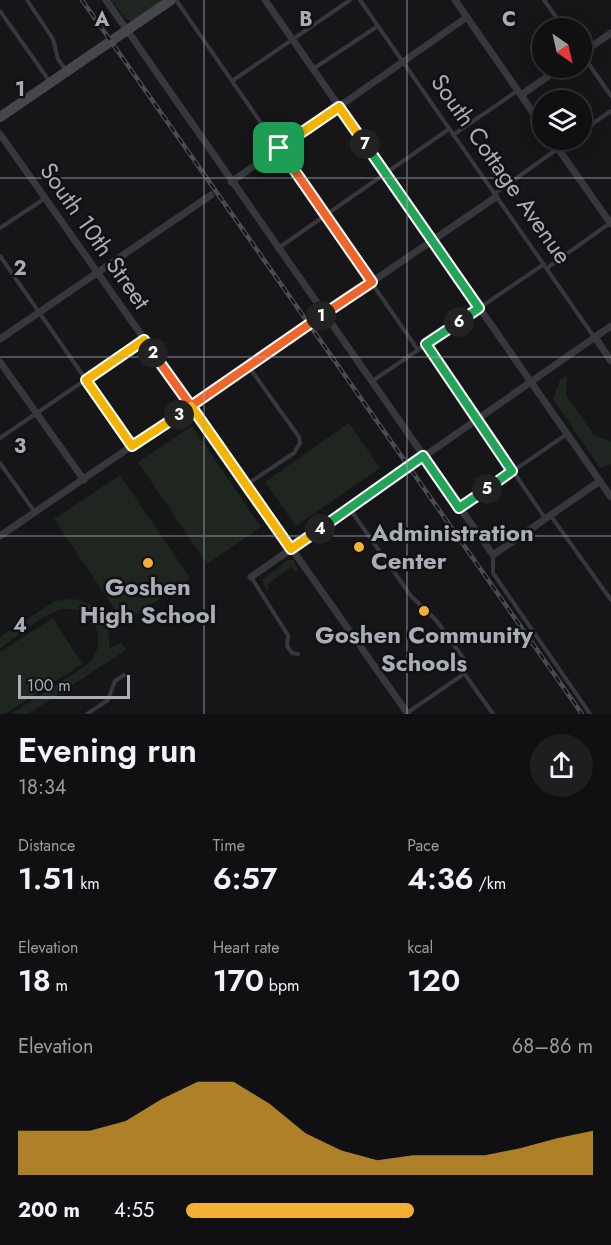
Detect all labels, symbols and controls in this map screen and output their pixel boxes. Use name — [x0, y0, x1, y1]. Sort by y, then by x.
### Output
text: A — [94, 5, 110, 34]
text: B — [299, 5, 313, 34]
text: C — [502, 5, 516, 34]
north arrow — [532, 18, 592, 78]
map controls — [532, 18, 592, 150]
street label: South Cottage Avenue — [423, 67, 580, 271]
text: 1 — [15, 75, 25, 104]
button: layers — [532, 90, 592, 150]
pin — [253, 122, 304, 173]
pin: 7 — [350, 129, 380, 159]
icon: arrive — [262, 131, 295, 164]
text: 7 — [360, 132, 370, 155]
street label: South 10th Street — [32, 155, 159, 317]
text: 2 — [13, 254, 27, 283]
pin: 1 — [306, 301, 336, 331]
text: 1 — [317, 304, 325, 327]
pin: 6 — [444, 307, 474, 337]
text: 6 — [454, 310, 464, 333]
pin: 2 — [138, 338, 168, 368]
text: 2 — [148, 341, 158, 364]
pin: 3 — [164, 400, 194, 430]
text: 3 — [174, 403, 184, 426]
text: 3 — [14, 432, 26, 461]
pin: 5 — [472, 474, 502, 504]
text: 5 — [482, 477, 492, 500]
pin: 4 — [305, 514, 335, 544]
place label: Administration Center — [370, 515, 534, 578]
text: 4 — [314, 517, 326, 540]
marker: Administration Center — [352, 540, 366, 554]
marker: Goshen High School — [141, 556, 155, 570]
place label: Goshen High School — [80, 569, 216, 632]
marker: Goshen Community Schools — [417, 604, 431, 618]
text: 4 — [13, 611, 27, 640]
place label: Goshen Community Schools — [315, 617, 533, 680]
scale bar — [18, 672, 130, 700]
text: 100 m — [27, 674, 71, 697]
text: Evening run — [18, 727, 197, 774]
button: share — [530, 734, 593, 797]
text: 18:34 — [18, 773, 67, 802]
text: Distance — [18, 834, 75, 857]
text: Time — [213, 834, 245, 857]
text: Pace — [407, 834, 439, 857]
text: 1.51 — [18, 857, 76, 900]
text: 6:57 — [213, 857, 277, 900]
text: 4:36 — [407, 857, 474, 900]
text: km — [76, 872, 100, 895]
text: /km — [474, 872, 506, 895]
text: Elevation — [18, 936, 78, 959]
text: Heart rate — [213, 936, 279, 959]
text: kcal — [407, 936, 433, 959]
text: 18 — [18, 959, 51, 1002]
text: 170 — [213, 959, 264, 1002]
text: 120 — [407, 959, 460, 1002]
text: m — [51, 974, 68, 997]
text: bpm — [264, 974, 300, 997]
text: Elevation — [18, 1032, 93, 1061]
text: 68–86 m — [512, 1032, 593, 1061]
text: 200 m — [18, 1196, 80, 1225]
text: 4:55 — [114, 1196, 154, 1225]

